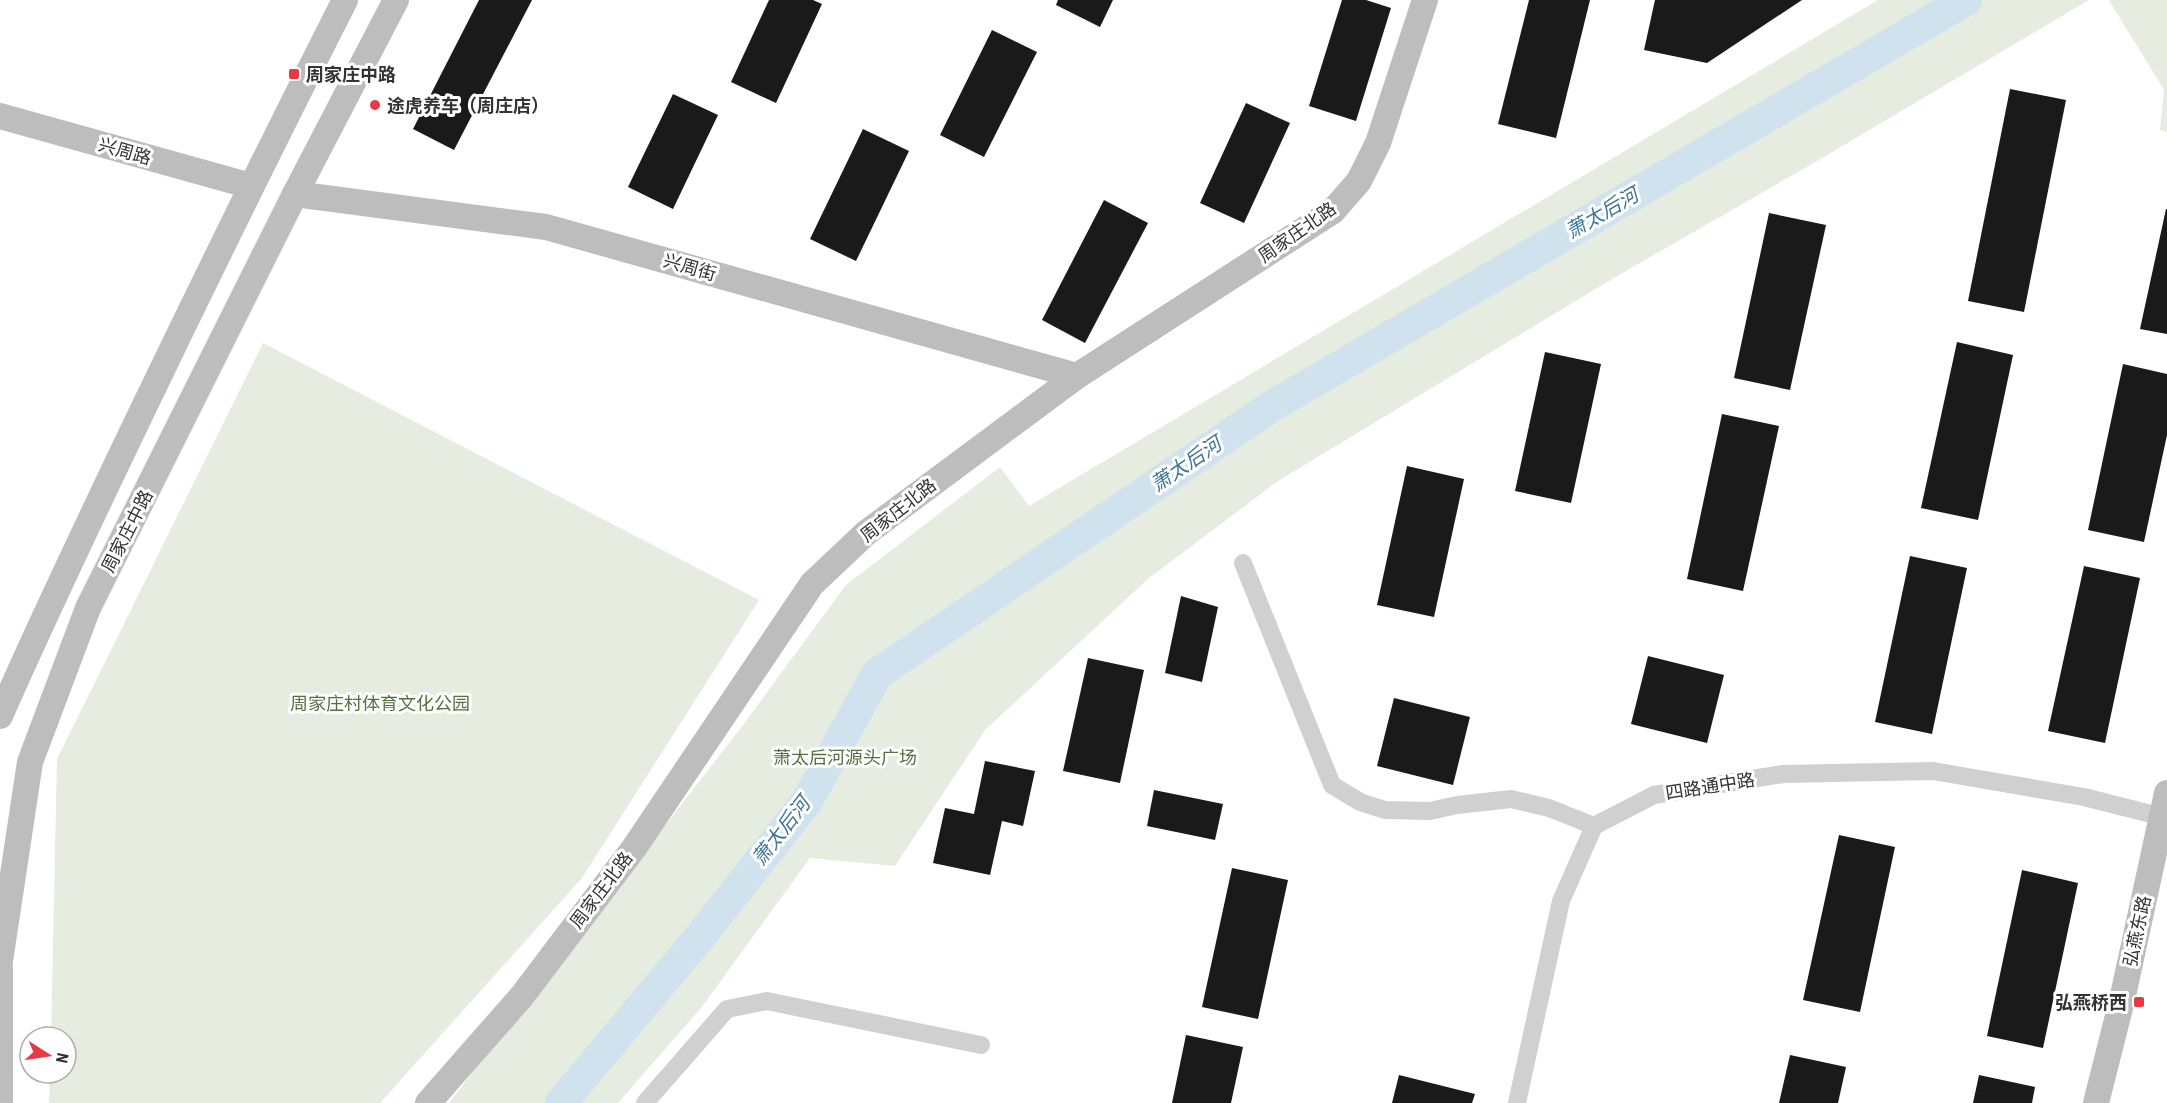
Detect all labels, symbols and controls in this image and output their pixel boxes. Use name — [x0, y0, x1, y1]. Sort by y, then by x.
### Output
place label: 周家庄中路 — [306, 64, 396, 85]
marker: 周家庄中路 — [287, 67, 301, 81]
place label: 途虎养车（周庄店） — [387, 95, 549, 116]
marker: 途虎养车（周庄店） — [368, 98, 382, 112]
street label: 兴周路 — [96, 133, 154, 169]
water label: 萧太后河 — [1561, 181, 1646, 243]
street label: 周家庄北路 — [1254, 198, 1340, 266]
street label: 兴周街 — [661, 249, 719, 285]
water label: 萧太后河 — [1146, 429, 1229, 496]
street label: 周家庄北路 — [856, 474, 940, 546]
street label: 周家庄中路 — [97, 486, 157, 576]
park label: 周家庄村体育文化公园 — [290, 693, 470, 714]
park label: 萧太后河源头广场 — [773, 747, 917, 768]
street label: 四路通中路 — [1664, 769, 1756, 803]
water label: 萧太后河 — [747, 789, 818, 870]
street label: 周家庄北路 — [566, 848, 636, 932]
street label: 弘燕东路 — [2119, 894, 2155, 968]
place label: 弘燕桥西 — [2055, 992, 2127, 1013]
marker: 弘燕桥西 — [2132, 995, 2146, 1009]
north arrow — [18, 1025, 78, 1085]
text: N — [52, 1051, 72, 1065]

